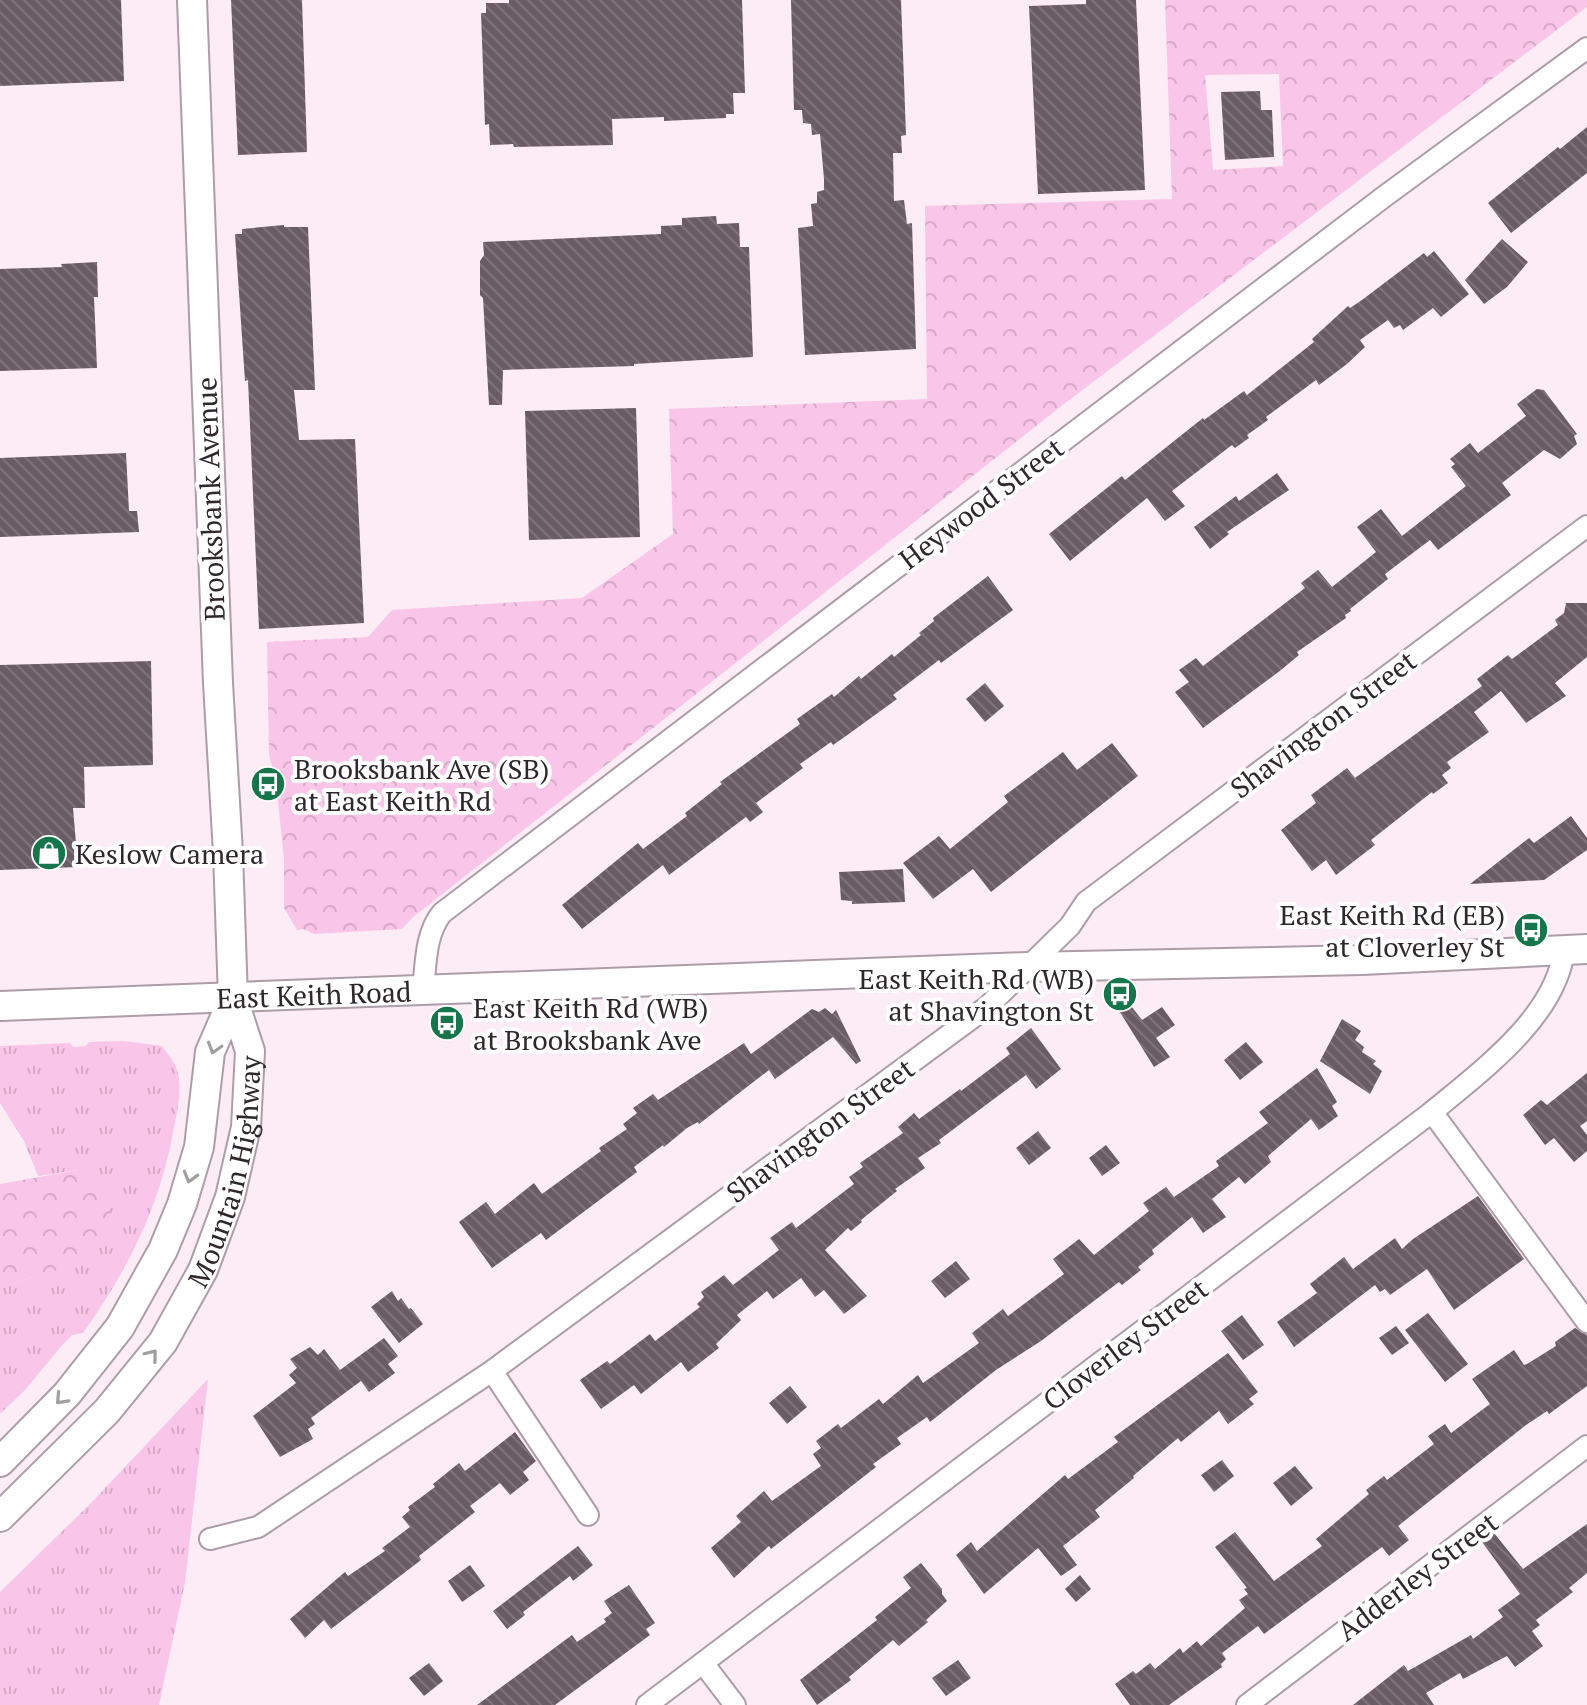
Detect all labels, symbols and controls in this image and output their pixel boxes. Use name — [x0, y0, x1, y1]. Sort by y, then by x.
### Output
street label: Brooksbank Avenue — [187, 376, 233, 622]
street label: Heywood Street — [891, 429, 1071, 577]
street label: Shavington Street — [1223, 642, 1424, 806]
place label: Brooksbank Ave (SB) at East Keith Rd — [294, 750, 549, 819]
bus stop icon: Brooksbank Ave (SB) at East Keith Rd — [249, 765, 287, 803]
shop icon: Keslow Camera — [30, 834, 68, 872]
place label: Keslow Camera — [75, 835, 264, 872]
place label: East Keith Rd (EB) at Cloverley St — [1279, 896, 1506, 965]
bus stop icon: East Keith Rd (EB) at Cloverley St — [1512, 911, 1550, 949]
place label: East Keith Rd (WB) at Shavington St — [859, 960, 1095, 1029]
street label: East Keith Road — [216, 972, 412, 1016]
bus stop icon: East Keith Rd (WB) at Shavington St — [1101, 975, 1139, 1013]
place label: East Keith Rd (WB) at Brooksbank Ave — [473, 989, 708, 1058]
bus stop icon: East Keith Rd (WB) at Brooksbank Ave — [428, 1004, 466, 1042]
one-way arrow — [207, 1040, 223, 1054]
street label: Shavington Street — [719, 1049, 922, 1211]
street label: Mountain Highway — [179, 1054, 268, 1294]
one-way arrow — [183, 1169, 199, 1183]
street label: Cloverley Street — [1035, 1269, 1216, 1418]
one-way arrow — [143, 1349, 157, 1364]
one-way arrow — [56, 1390, 70, 1404]
street label: Adderley Street — [1329, 1503, 1506, 1649]

